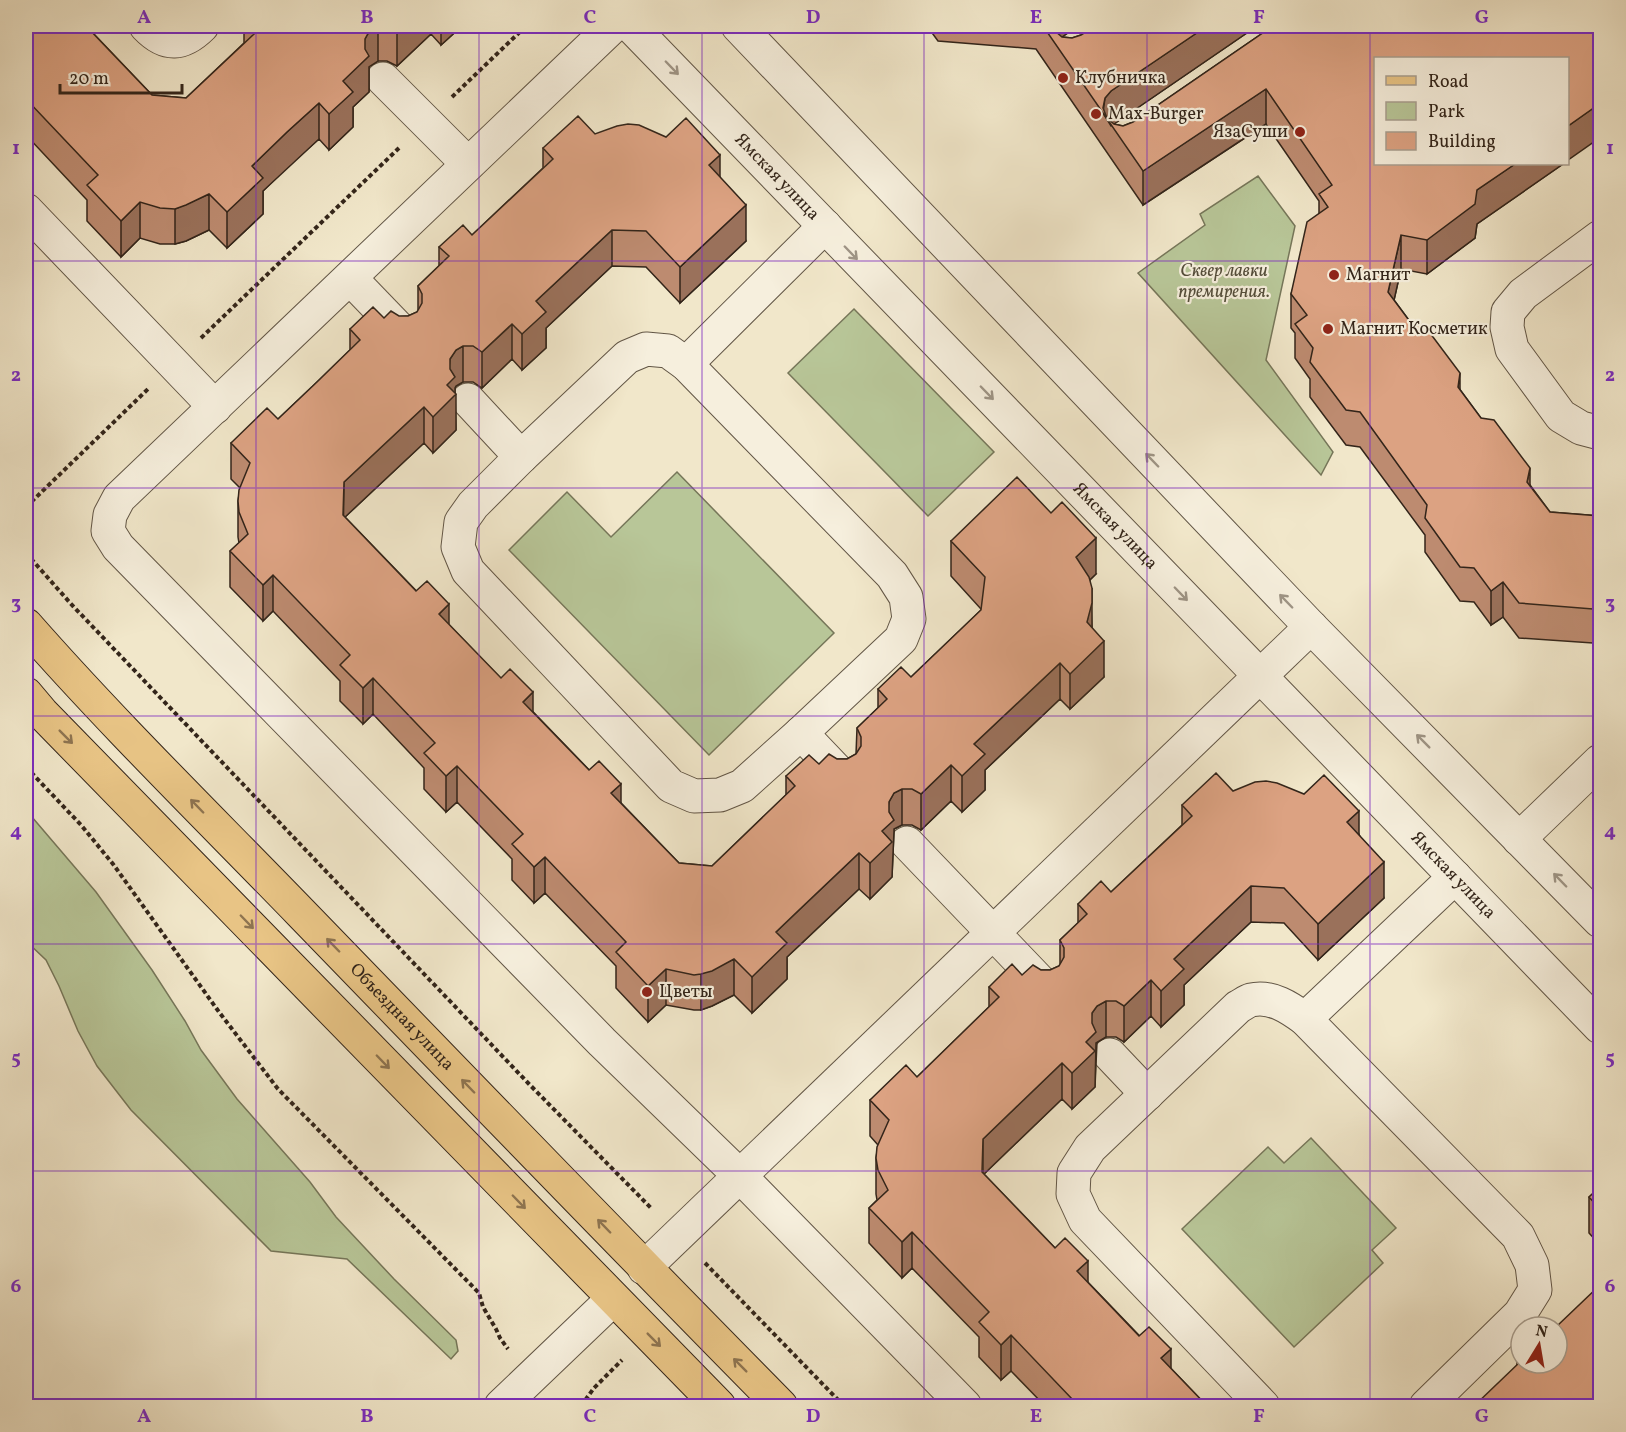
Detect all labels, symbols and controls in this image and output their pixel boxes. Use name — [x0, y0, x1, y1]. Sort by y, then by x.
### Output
text: A — [137, 4, 151, 32]
text: B — [360, 4, 374, 32]
text: C — [584, 4, 597, 32]
text: D — [806, 4, 820, 32]
text: E — [1030, 4, 1042, 32]
text: F — [1253, 4, 1265, 32]
text: G — [1475, 4, 1489, 32]
scale bar — [60, 57, 182, 95]
legend — [1374, 57, 1569, 165]
one-way arrow — [664, 60, 679, 75]
place label: Клубничка — [1075, 66, 1166, 91]
text: 20 m — [69, 67, 109, 92]
text: Road — [1428, 70, 1469, 95]
marker: Клубничка — [1056, 71, 1070, 85]
text: Park — [1428, 100, 1465, 125]
place label: Max-Burger — [1108, 102, 1204, 127]
marker: Max-Burger — [1089, 107, 1103, 121]
place label: ЯзаСуши — [1213, 120, 1288, 145]
marker: ЯзаСуши — [1293, 125, 1307, 139]
street label: Ямская улица — [729, 128, 825, 226]
text: Building — [1428, 130, 1496, 155]
text: 1 — [12, 135, 20, 163]
text: 1 — [1606, 135, 1614, 163]
one-way arrow — [844, 245, 858, 260]
park label: Сквер лавки премирения. — [1178, 259, 1270, 305]
place label: Магнит — [1346, 263, 1410, 288]
marker: Магнит — [1327, 268, 1341, 282]
place label: Магнит Косметик — [1340, 317, 1488, 342]
marker: Магнит Косметик — [1321, 322, 1335, 336]
text: 2 — [11, 362, 21, 390]
text: 2 — [1605, 362, 1615, 390]
one-way arrow — [979, 386, 994, 401]
one-way arrow — [1145, 453, 1159, 468]
street label: Ямская улица — [1067, 477, 1163, 575]
one-way arrow — [1173, 586, 1188, 601]
text: 3 — [11, 590, 21, 618]
text: 3 — [1605, 590, 1615, 618]
one-way arrow — [1279, 594, 1294, 609]
one-way arrow — [58, 730, 73, 745]
one-way arrow — [1415, 733, 1430, 748]
one-way arrow — [189, 798, 204, 813]
text: 4 — [10, 818, 22, 846]
text: 4 — [1604, 818, 1616, 846]
street label: Ямская улица — [1405, 826, 1501, 925]
one-way arrow — [1552, 872, 1567, 887]
one-way arrow — [240, 914, 254, 929]
one-way arrow — [325, 938, 340, 953]
street label: Объездная улица — [344, 958, 460, 1076]
place label: Цветы — [659, 980, 713, 1005]
marker: Цветы — [640, 985, 654, 999]
text: 5 — [11, 1045, 21, 1073]
text: 5 — [1605, 1045, 1615, 1073]
one-way arrow — [375, 1054, 390, 1069]
one-way arrow — [461, 1078, 475, 1093]
one-way arrow — [511, 1194, 526, 1209]
one-way arrow — [596, 1218, 611, 1233]
text: 6 — [11, 1273, 22, 1301]
text: 6 — [1605, 1273, 1616, 1301]
north arrow — [1509, 1315, 1569, 1375]
text: N — [1534, 1320, 1550, 1344]
one-way arrow — [647, 1333, 661, 1348]
one-way arrow — [733, 1357, 748, 1372]
text: A — [137, 1403, 151, 1431]
text: B — [360, 1403, 374, 1431]
text: C — [584, 1403, 597, 1431]
text: D — [806, 1403, 820, 1431]
text: E — [1030, 1403, 1042, 1431]
text: F — [1253, 1403, 1265, 1431]
text: G — [1475, 1403, 1489, 1431]

